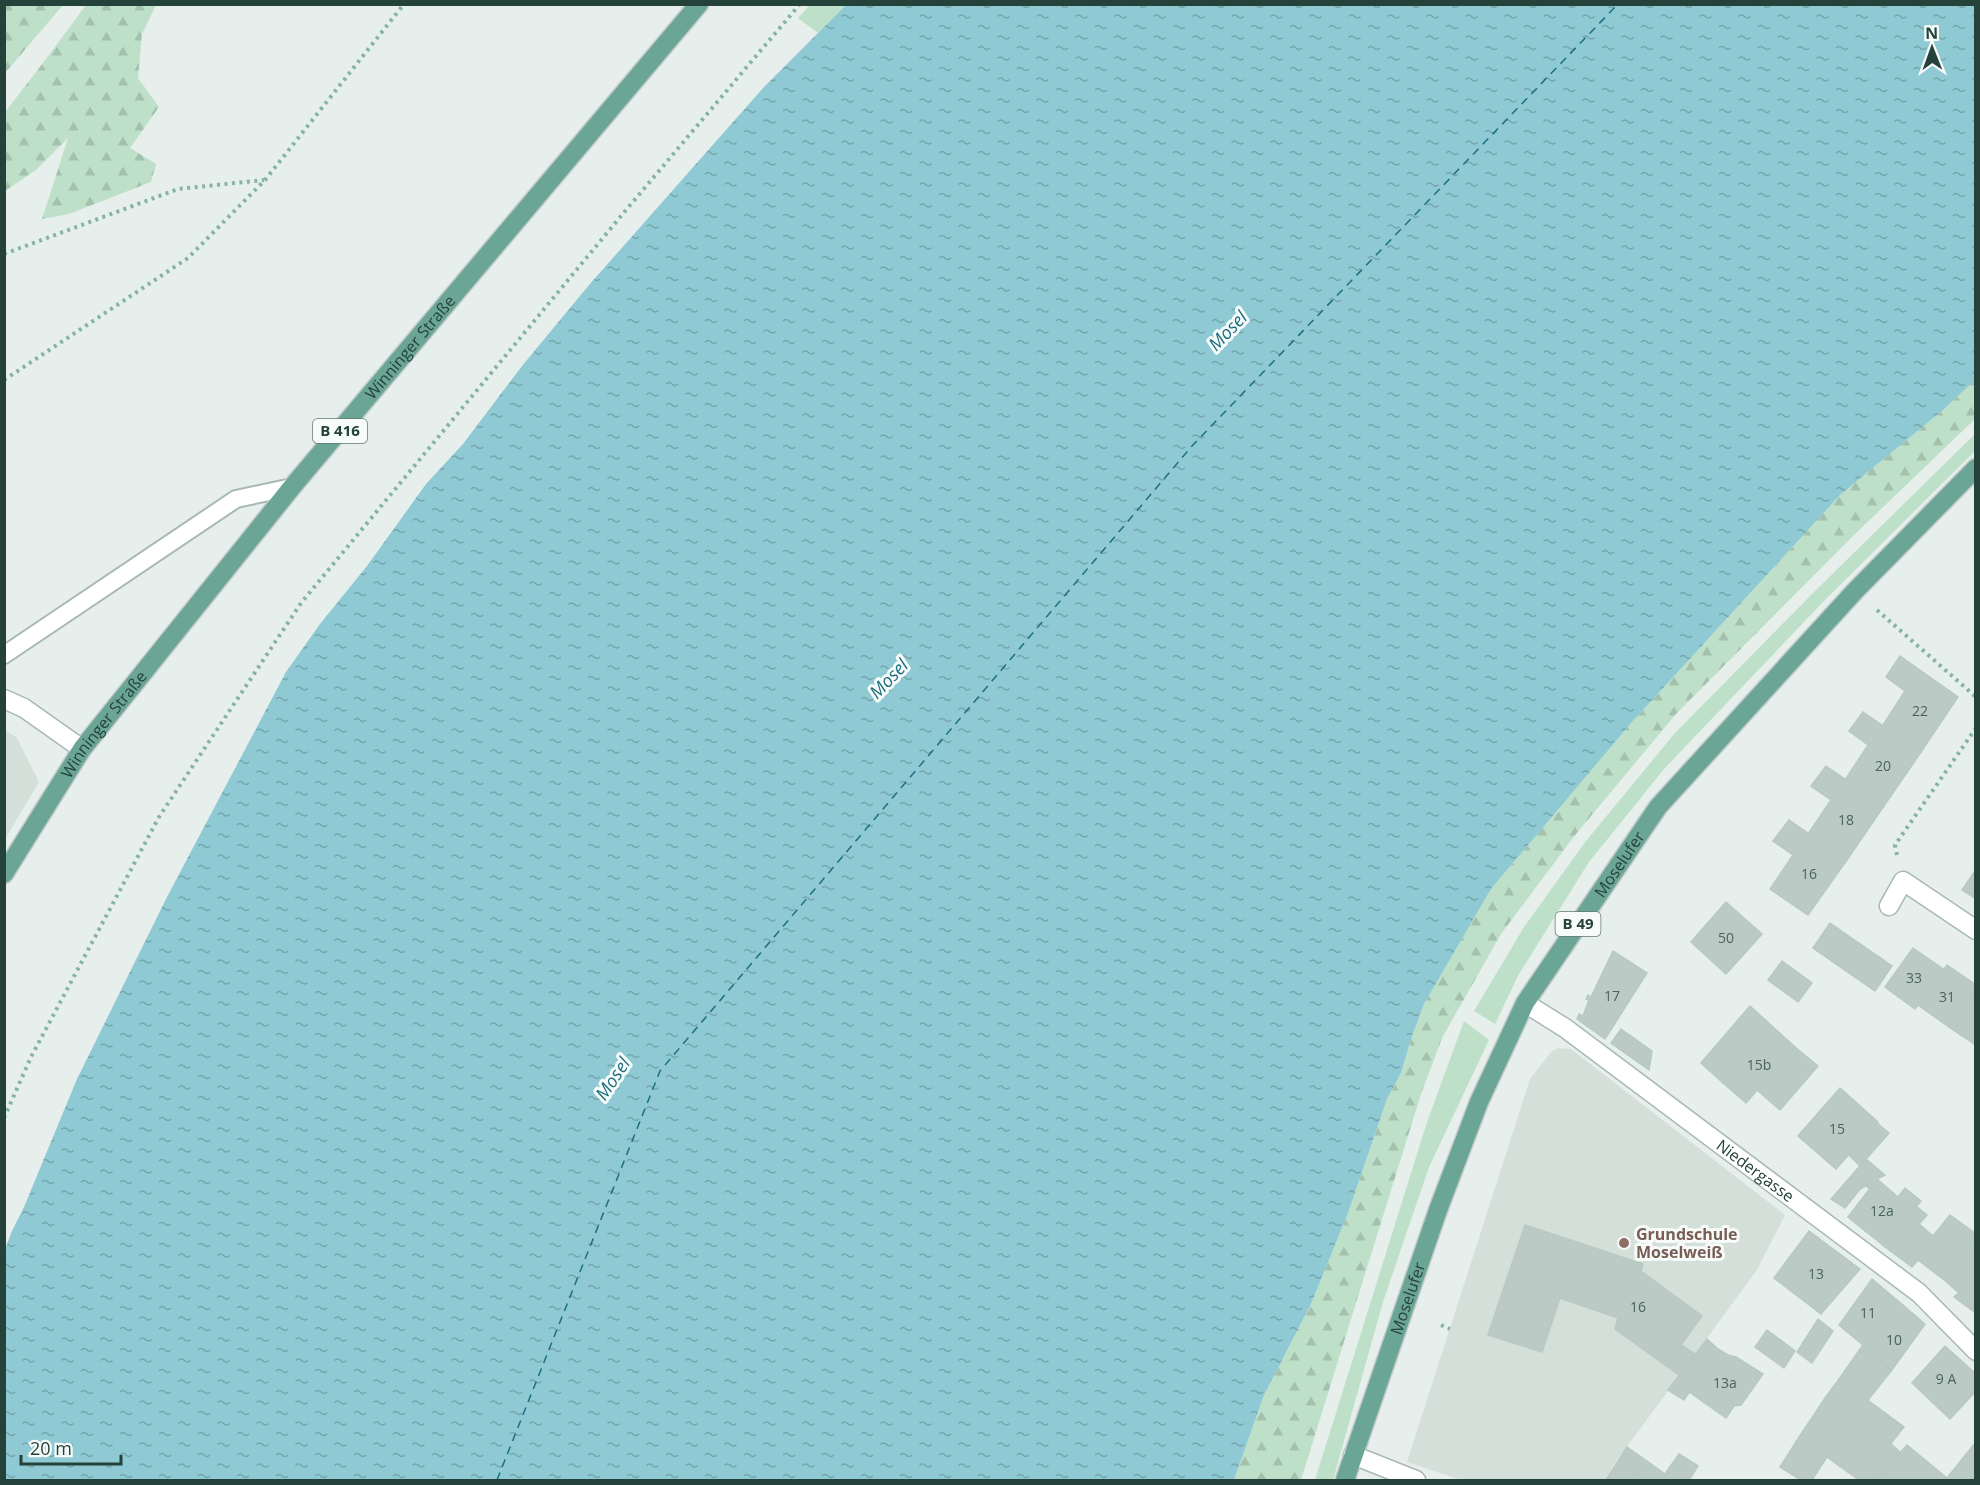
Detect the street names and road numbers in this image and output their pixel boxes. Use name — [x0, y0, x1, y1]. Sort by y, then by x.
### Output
street label: Winninger Straße — [360, 291, 460, 404]
road number: B 416 — [313, 419, 367, 443]
street label: Winninger Straße — [56, 666, 152, 782]
street label: Moselufer — [1589, 826, 1650, 902]
road number: B 49 — [1556, 912, 1600, 936]
street label: Niedergasse — [1712, 1134, 1799, 1207]
street label: Moselufer — [1385, 1259, 1430, 1338]

